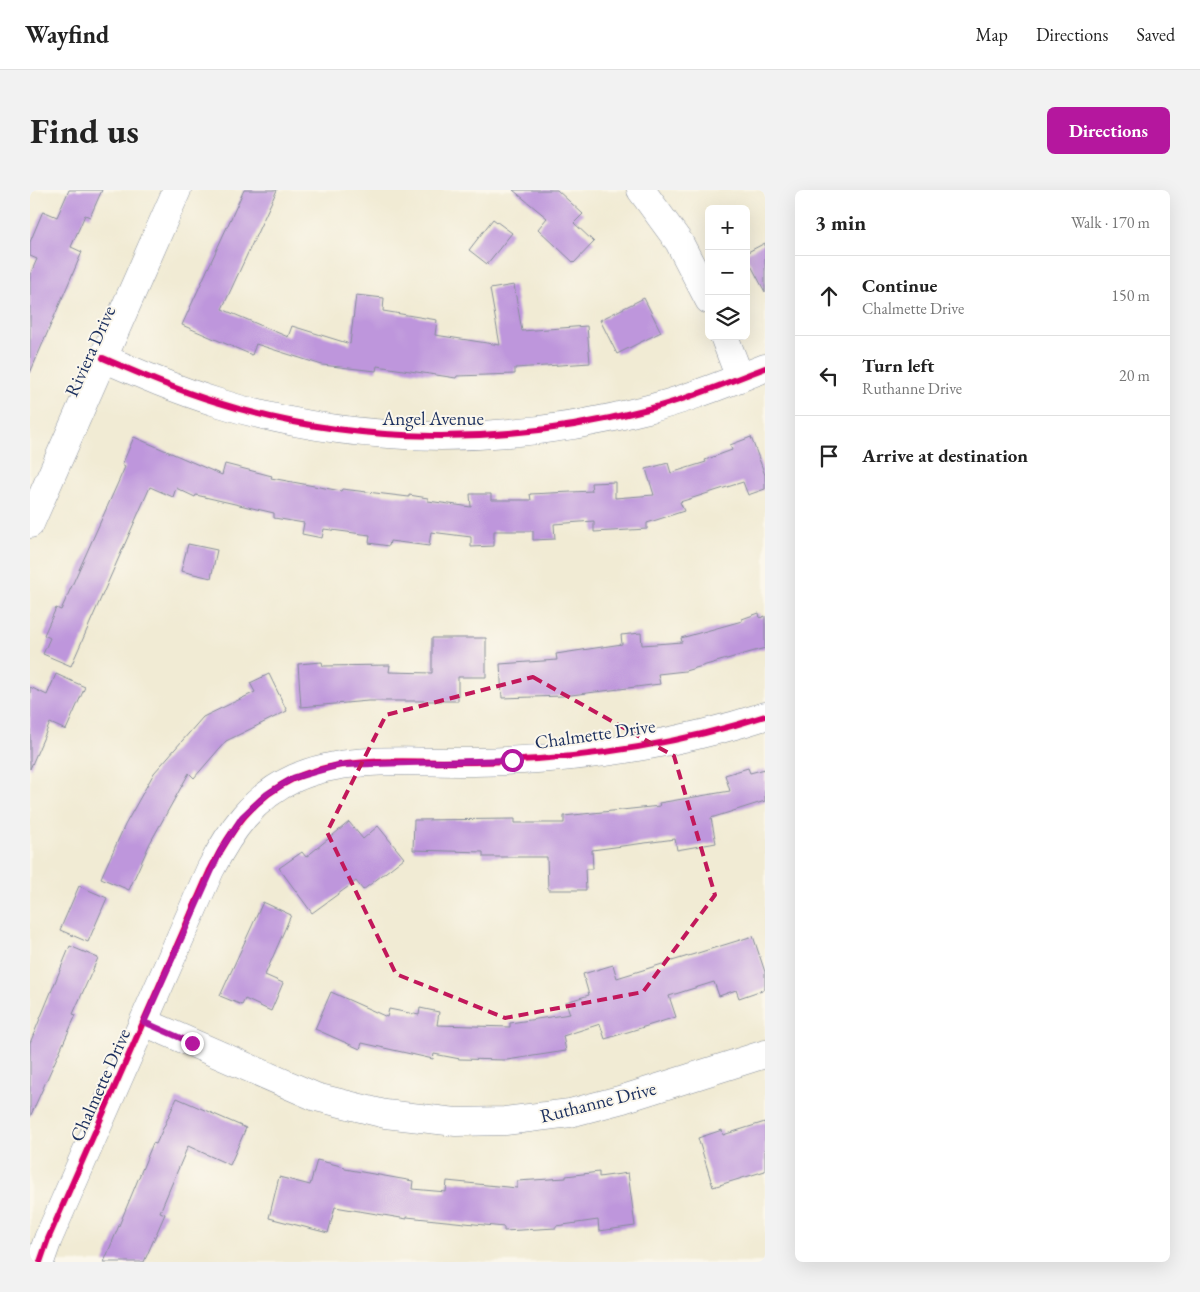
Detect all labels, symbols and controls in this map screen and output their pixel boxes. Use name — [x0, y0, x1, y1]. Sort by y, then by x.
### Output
text: Wayfind — [25, 19, 109, 50]
text: Map — [976, 23, 1008, 46]
text: Directions — [1036, 23, 1108, 46]
text: Saved — [1136, 23, 1175, 46]
button: Directions — [1047, 107, 1170, 154]
text: Find us — [30, 108, 139, 153]
map controls — [705, 205, 750, 340]
button: + — [705, 205, 750, 250]
text: 3 min — [815, 209, 866, 236]
text: Walk · 170 m — [1071, 212, 1150, 233]
button: − — [705, 250, 750, 295]
text: Continue — [862, 273, 937, 298]
icon: ahead — [815, 282, 843, 310]
text: 150 m — [1111, 285, 1150, 306]
button: layers — [705, 295, 750, 340]
text: Chalmette Drive — [862, 298, 964, 319]
street label: Riviera Drive — [59, 302, 121, 400]
text: Turn left — [862, 353, 934, 378]
icon: left — [815, 362, 843, 390]
text: 20 m — [1119, 365, 1150, 386]
text: Ruthanne Drive — [862, 378, 962, 399]
street label: Angel Avenue — [381, 406, 484, 431]
icon: arrive — [815, 442, 843, 470]
text: Arrive at destination — [862, 443, 1028, 468]
street label: Chalmette Drive — [533, 713, 657, 755]
route start — [501, 749, 524, 772]
street label: Chalmette Drive — [64, 1024, 136, 1146]
route end — [181, 1032, 204, 1055]
street label: Ruthanne Drive — [537, 1076, 659, 1128]

